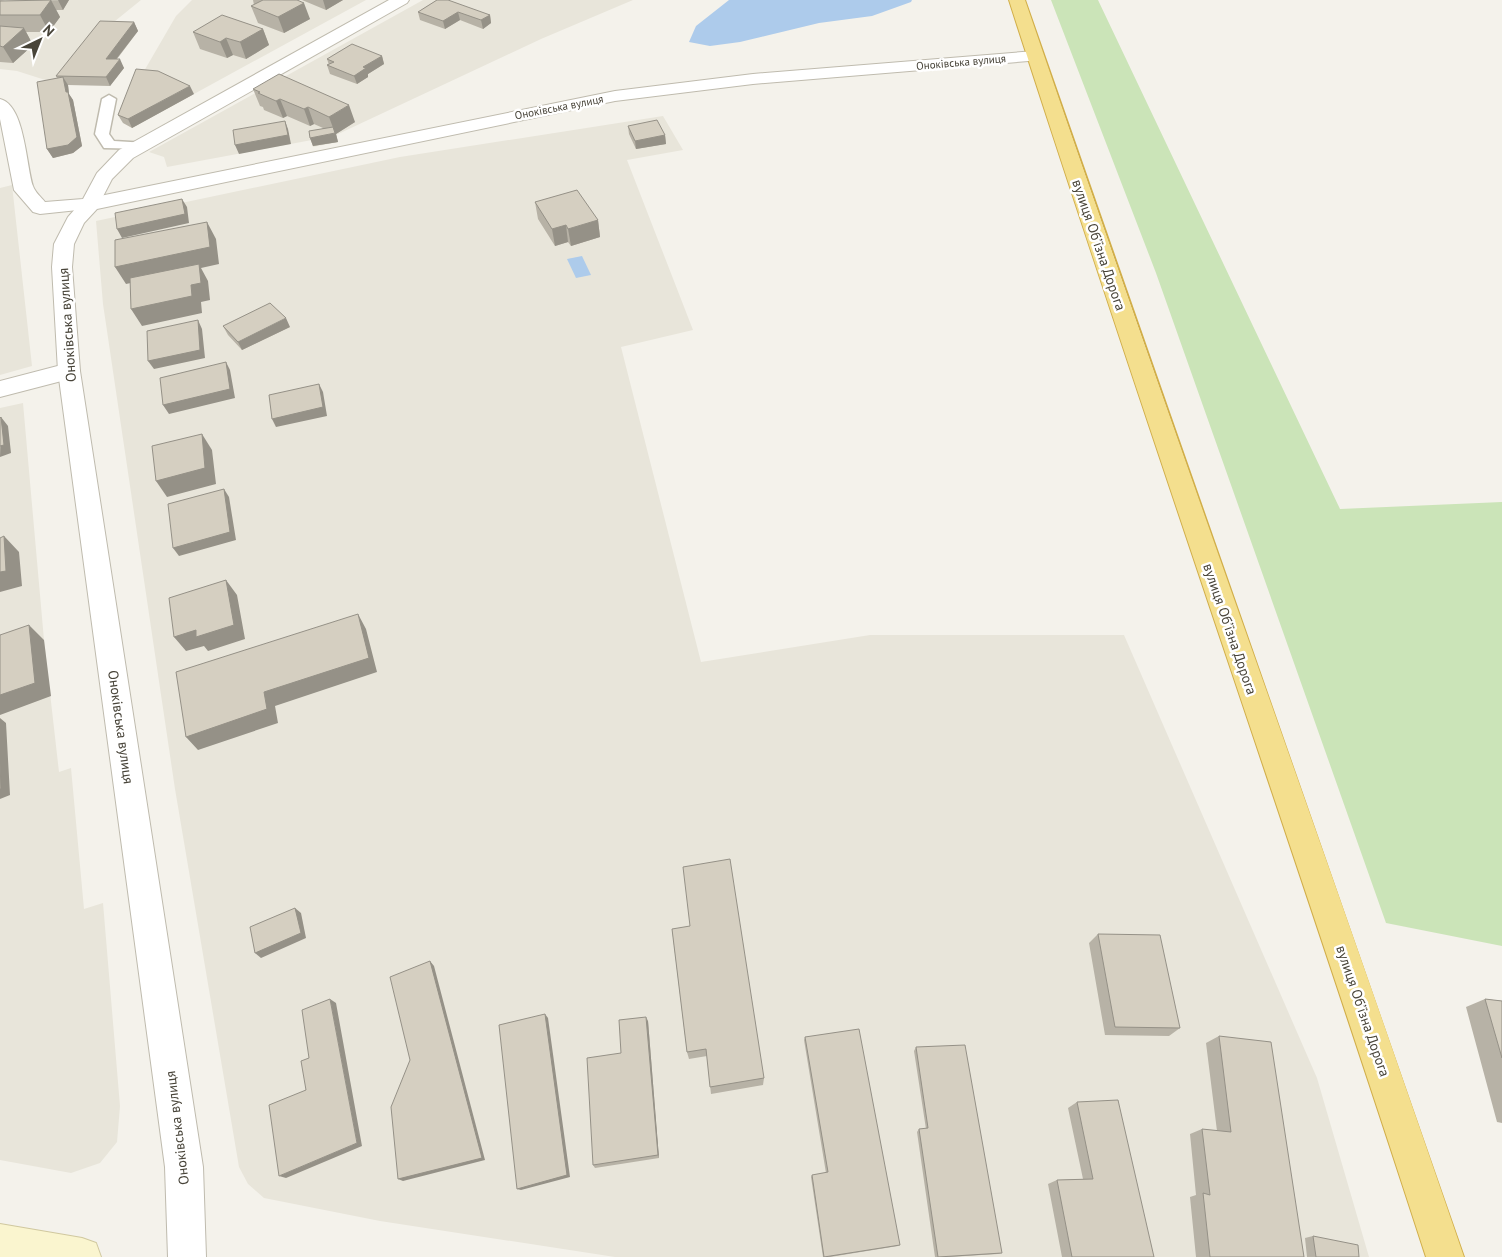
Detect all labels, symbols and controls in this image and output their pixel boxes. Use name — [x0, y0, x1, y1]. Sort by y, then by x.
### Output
north arrow — [15, 15, 65, 65]
text: N — [39, 21, 58, 40]
street label: Оноківська вулиця — [916, 51, 1006, 73]
street label: Оноківська вулиця — [513, 92, 605, 122]
street label: вулиця Обʼїзна Дорога — [1068, 177, 1130, 313]
street label: Оноківська вулиця — [54, 267, 80, 383]
street label: вулиця Обʼїзна Дорога — [1199, 561, 1261, 697]
street label: Оноківська вулиця — [104, 669, 138, 785]
street label: вулиця Обʼїзна Дорога — [1332, 943, 1394, 1079]
street label: Оноківська вулиця — [161, 1070, 193, 1186]

